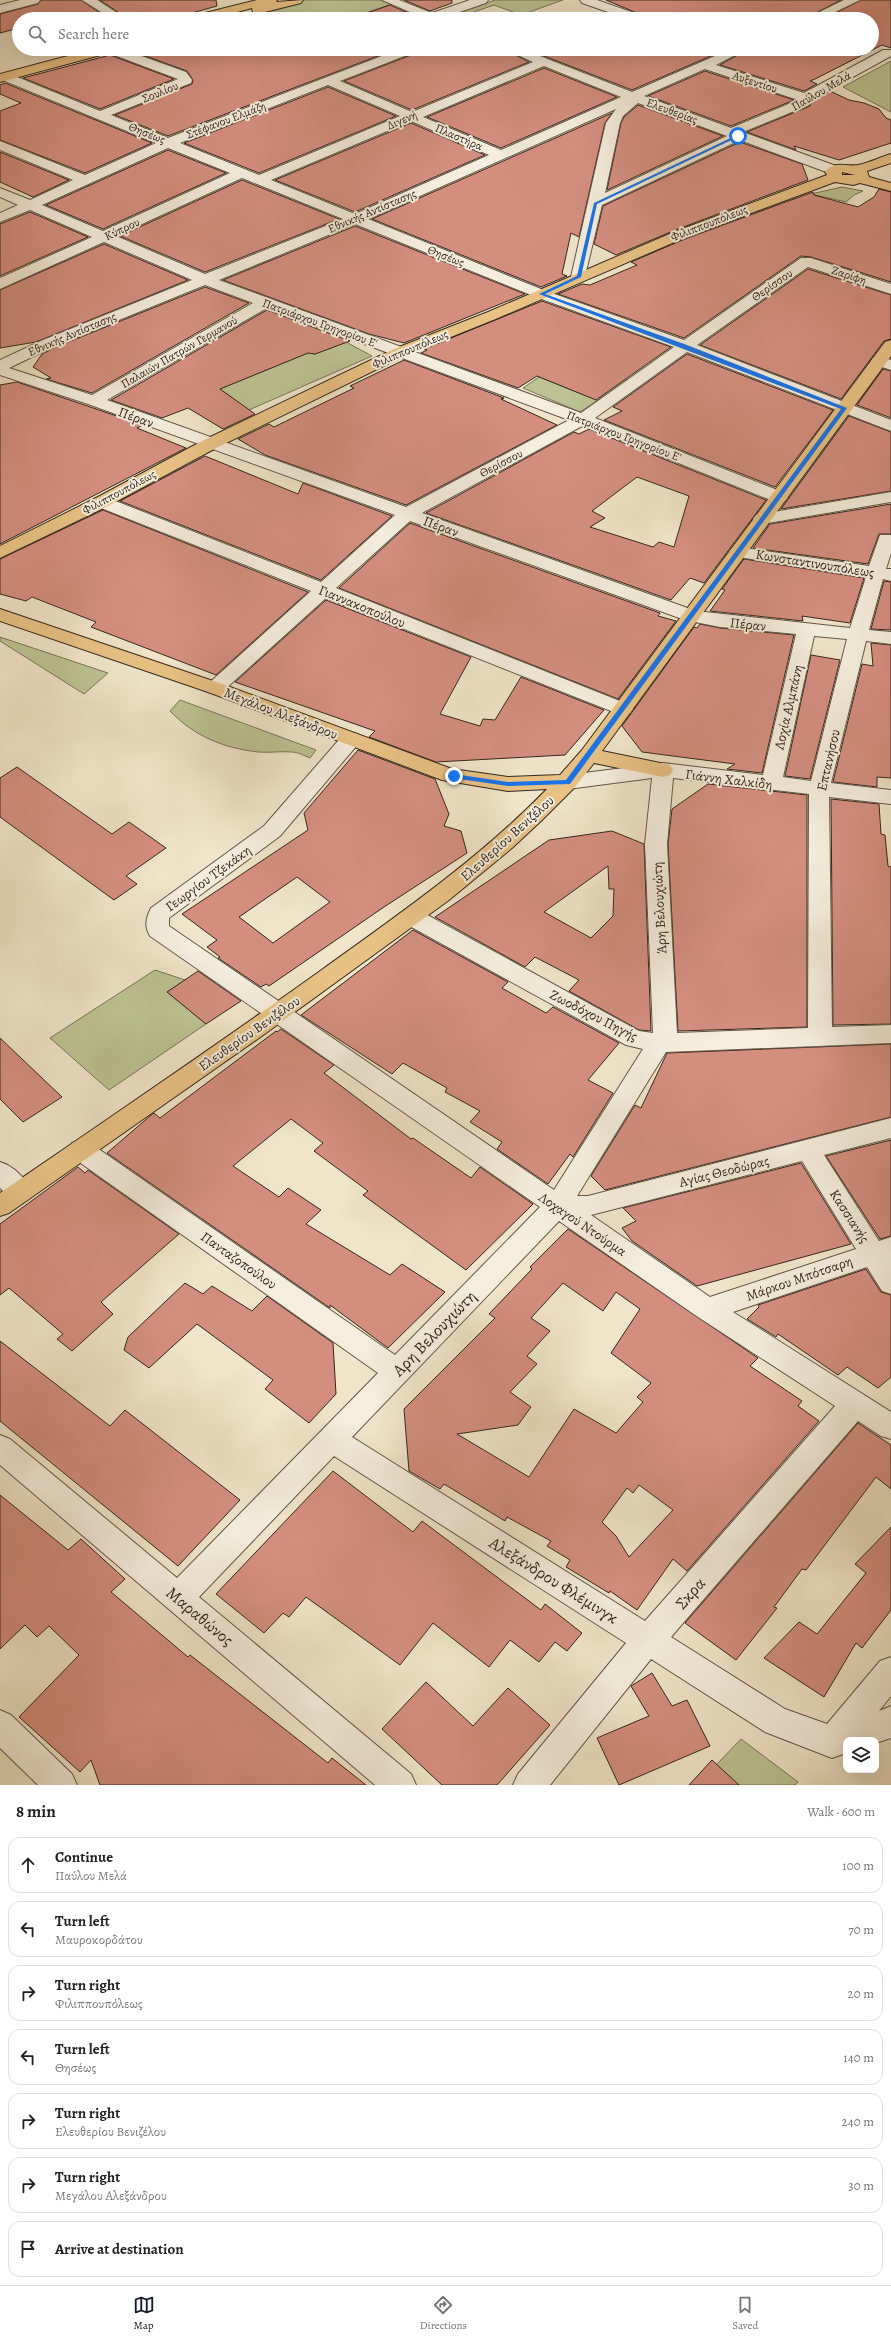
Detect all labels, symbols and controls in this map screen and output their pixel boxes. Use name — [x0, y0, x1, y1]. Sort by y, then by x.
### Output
search box — [12, 12, 879, 56]
icon: search — [26, 23, 48, 45]
text: Search here — [58, 24, 129, 44]
street label: Αυξεντίου — [730, 67, 780, 97]
street label: Παύλου Μελά — [788, 67, 854, 115]
street label: Σουλίου — [139, 78, 181, 106]
street label: Ελευθερίας — [644, 94, 700, 128]
street label: Στέφανου Ελμάζη — [184, 97, 268, 143]
street label: Διγενή — [384, 106, 420, 134]
street label: Θησέως — [126, 118, 168, 148]
street label: Πλαστήρα — [433, 120, 486, 154]
route start — [729, 127, 747, 145]
street label: Εθνικής Αντίστασης — [325, 185, 419, 237]
street label: Φιλιππουπόλεως — [668, 201, 750, 245]
street label: Κύπρου — [102, 214, 142, 244]
street label: Θησέως — [425, 241, 467, 271]
street label: Ζαρίφη — [830, 262, 868, 288]
street label: Θερίσσου — [748, 265, 796, 305]
street label: Πατριάρχου Γρηγορίου Ε' — [260, 295, 380, 351]
street label: Εθνικής Αντίστασης — [25, 308, 119, 360]
street label: Παλαιών Πατρών Γερμανού — [118, 312, 240, 392]
street label: Φιλιππουπόλεως — [370, 326, 450, 372]
street label: Πέραν — [116, 402, 156, 433]
street label: Πατριάρχου Γρηγορίου Ε' — [564, 407, 684, 465]
street label: Θερίσσου — [477, 445, 525, 481]
street label: Φιλιππουπόλεως — [79, 466, 159, 518]
street label: Πέραν — [421, 511, 461, 542]
street label: Κωνσταντινουπόλεως — [754, 545, 876, 582]
street label: Γιαννακοπούλου — [316, 580, 408, 633]
street label: Πέραν — [729, 613, 767, 636]
street label: Λοχία Αλμπάνη — [769, 663, 807, 752]
street label: Μεγάλου Αλεξάνδρου — [221, 683, 340, 744]
street label: Επτανήσου — [812, 727, 845, 793]
street label: Γιάννη Χαλκίδη — [684, 765, 774, 794]
route end — [445, 767, 463, 785]
street label: Ελευθερίου Βενιζέλου — [456, 791, 558, 885]
street label: Γεωργίου Τζεκάκη — [162, 841, 255, 916]
street label: Άρη Βελουχιώτη — [648, 861, 671, 955]
street label: Ζωοδόχου Πηγής — [547, 985, 641, 1046]
street label: Ελευθερίου Βενιζέλου — [195, 991, 304, 1076]
street label: Αγίας Θεοδώρας — [676, 1151, 771, 1192]
street label: Κασσιανής — [825, 1186, 874, 1247]
street label: Λοχαγού Ντούρμα — [534, 1187, 631, 1261]
street label: Πανταζοπούλου — [197, 1227, 281, 1294]
street label: Μάρκου Μπότσαρη — [743, 1251, 855, 1306]
street label: Αρη Βελουχιώτη — [387, 1285, 481, 1382]
street label: Αλεξάνδρου Φλέμινγκ — [484, 1531, 623, 1630]
street label: Σκρα — [670, 1572, 711, 1614]
street label: Μαραθώνος — [161, 1581, 238, 1651]
map controls — [843, 1737, 879, 1773]
button: layers — [843, 1737, 879, 1773]
text: 8 min — [16, 1800, 56, 1823]
text: Walk · 600 m — [807, 1803, 875, 1820]
text: Continue — [55, 1847, 113, 1867]
icon: ahead — [17, 1854, 39, 1876]
text: 100 m — [842, 1857, 874, 1874]
text: Παύλου Μελά — [55, 1867, 127, 1884]
text: Turn left — [55, 1911, 110, 1931]
icon: left — [17, 1918, 39, 1940]
text: 70 m — [848, 1921, 874, 1938]
text: Μαυροκορδάτου — [55, 1931, 143, 1948]
text: Turn right — [55, 1975, 120, 1995]
icon: right — [17, 1982, 39, 2004]
text: 20 m — [848, 1985, 874, 2002]
text: Φιλιππουπόλεως — [55, 1995, 143, 2012]
text: Turn left — [55, 2039, 110, 2059]
icon: left — [17, 2046, 39, 2068]
text: 140 m — [843, 2049, 874, 2066]
text: Θησέως — [55, 2059, 96, 2076]
text: Turn right — [55, 2103, 120, 2123]
icon: right — [17, 2110, 39, 2132]
text: 240 m — [842, 2113, 874, 2130]
text: Ελευθερίου Βενιζέλου — [55, 2123, 166, 2140]
text: Turn right — [55, 2167, 120, 2187]
icon: right — [17, 2174, 39, 2196]
text: 30 m — [848, 2177, 874, 2194]
text: Μεγάλου Αλεξάνδρου — [55, 2187, 167, 2204]
icon: arrive — [17, 2238, 39, 2260]
text: Arrive at destination — [55, 2239, 184, 2259]
tab: Map — [133, 2294, 155, 2333]
tab: Directions — [420, 2294, 467, 2333]
tab: Saved — [732, 2294, 758, 2333]

